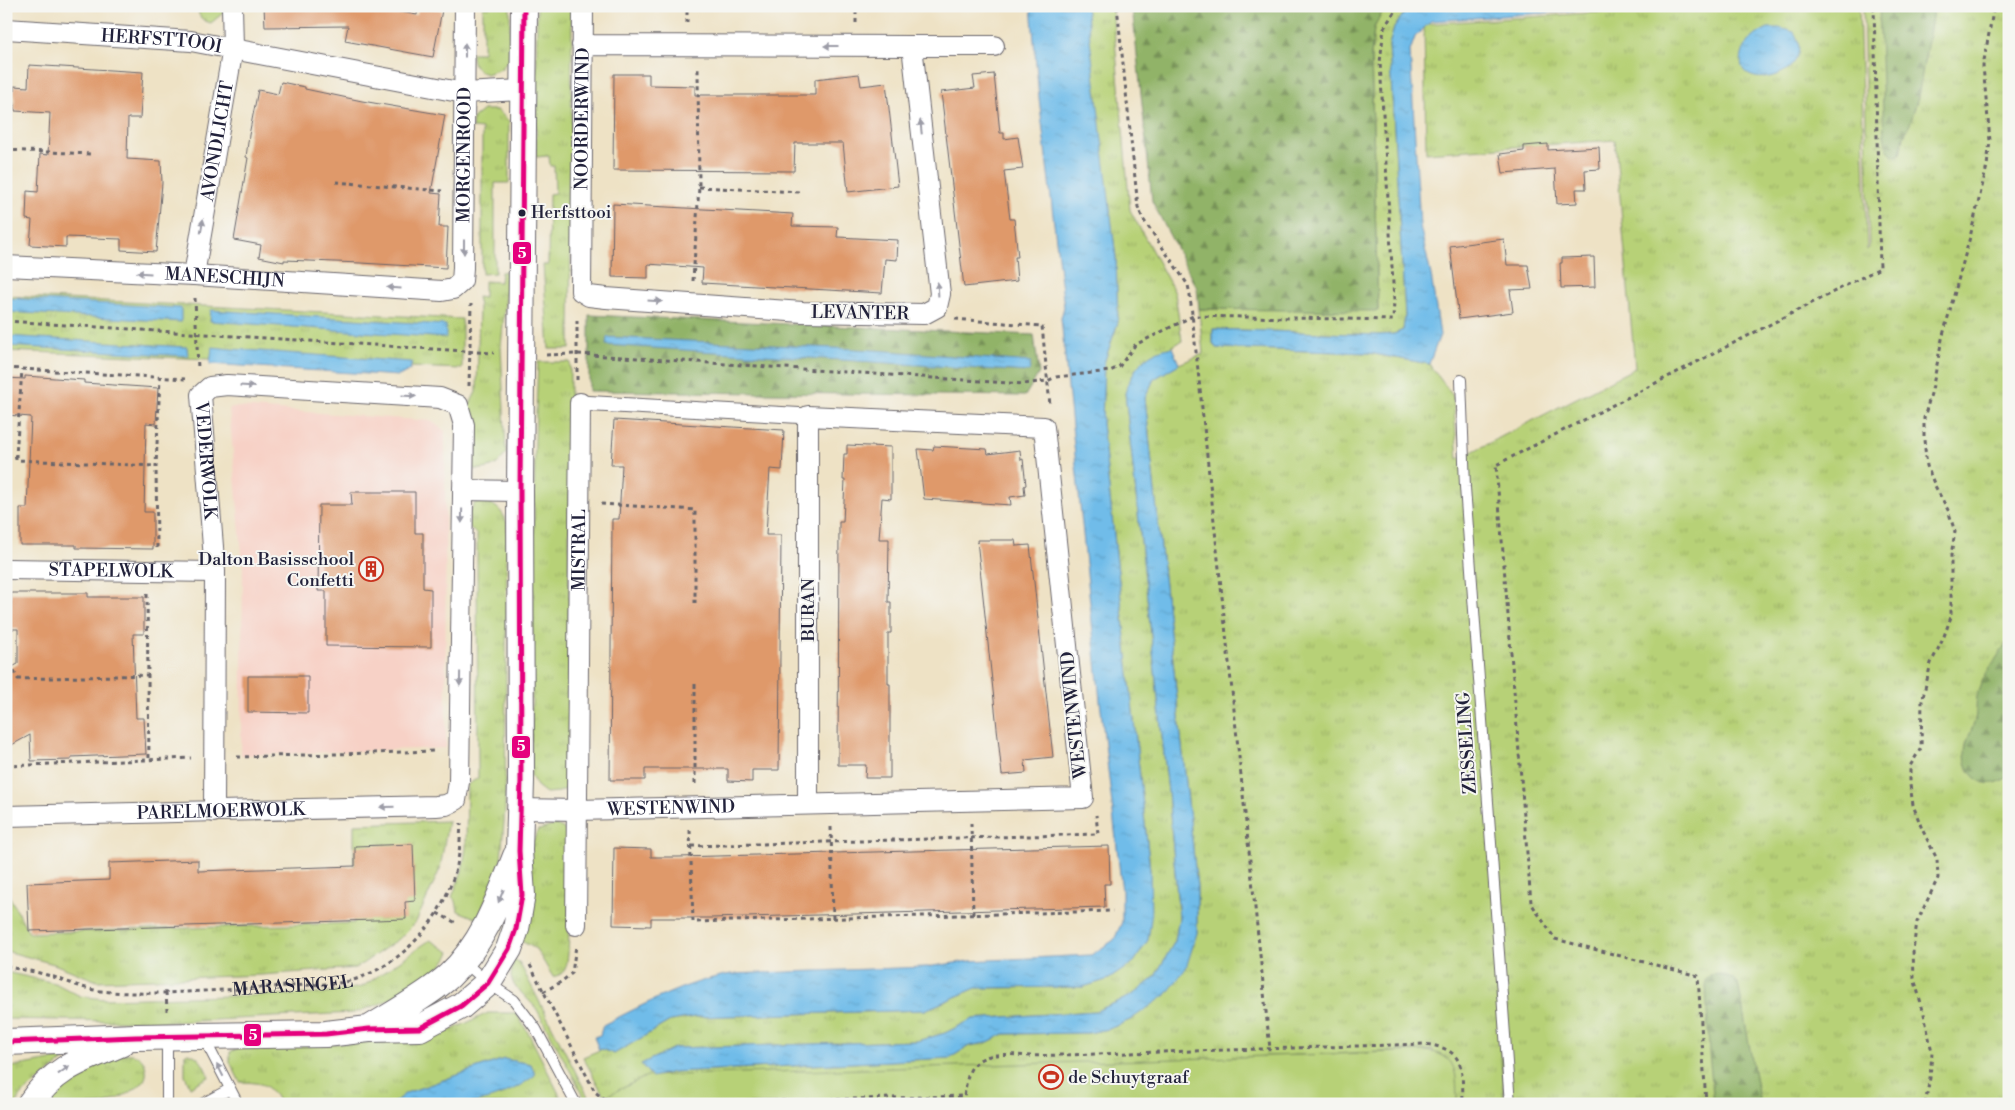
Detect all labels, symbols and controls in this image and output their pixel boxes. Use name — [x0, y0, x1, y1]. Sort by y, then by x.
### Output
street label: HERFSTTOOI — [100, 24, 224, 58]
one-way arrow — [461, 41, 469, 57]
one-way arrow — [823, 42, 839, 50]
street label: NOORDERWIND — [570, 47, 594, 190]
street label: AVONDLICHT — [195, 79, 239, 204]
street label: MORGENROOD — [452, 87, 476, 223]
one-way arrow — [917, 119, 925, 135]
place label: Herfsttooi — [531, 202, 612, 224]
marker: Herfsttooi — [517, 208, 527, 218]
one-way arrow — [199, 218, 207, 234]
one-way arrow — [460, 239, 468, 255]
line badge: 5 — [512, 241, 532, 265]
text: 5 — [518, 245, 527, 263]
street label: MANESCHIJN — [164, 262, 286, 292]
one-way arrow — [136, 268, 152, 276]
one-way arrow — [934, 281, 942, 297]
one-way arrow — [385, 283, 401, 291]
one-way arrow — [647, 298, 663, 306]
street label: LEVANTER — [811, 301, 910, 325]
one-way arrow — [239, 383, 255, 391]
one-way arrow — [401, 393, 417, 401]
street label: VEDERWOLK — [190, 400, 222, 522]
one-way arrow — [458, 509, 466, 525]
street label: MISTRAL — [567, 509, 591, 591]
place label: Dalton Basisschool Confetti — [198, 548, 355, 592]
building icon: Dalton Basisschool Confetti — [358, 556, 384, 582]
street label: STAPELWOLK — [49, 558, 175, 583]
street label: BURAN — [797, 578, 820, 643]
street label: WESTENWIND — [1056, 650, 1092, 781]
one-way arrow — [456, 671, 464, 687]
street label: ZESSELING — [1452, 690, 1482, 795]
line badge: 5 — [511, 735, 531, 759]
text: 5 — [517, 738, 526, 756]
street label: WESTENWIND — [606, 795, 735, 821]
street label: PARELMOERWOLK — [136, 797, 307, 824]
one-way arrow — [379, 804, 395, 812]
one-way arrow — [496, 889, 504, 903]
street label: MARASINGEL — [232, 969, 355, 1001]
line badge: 5 — [243, 1023, 262, 1047]
text: 5 — [249, 1027, 258, 1045]
one-way arrow — [216, 1063, 224, 1077]
sports icon: de Schuytgraaf — [1038, 1064, 1064, 1090]
one-way arrow — [57, 1065, 71, 1075]
place label: de Schuytgraaf — [1068, 1066, 1190, 1089]

